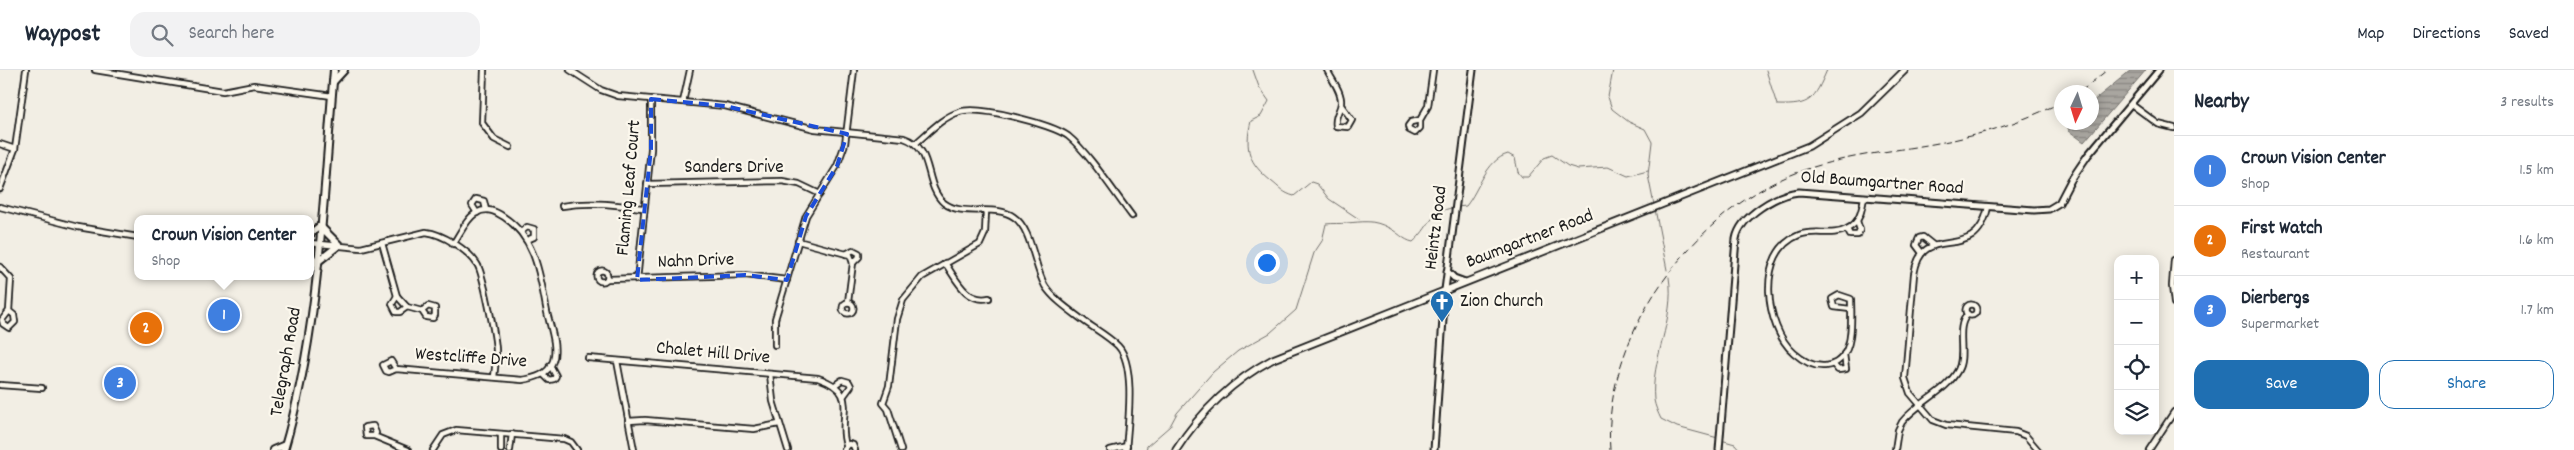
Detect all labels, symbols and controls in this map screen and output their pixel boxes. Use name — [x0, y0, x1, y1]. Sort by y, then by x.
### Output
search box — [130, 12, 480, 57]
text: Waypost — [25, 18, 100, 52]
icon: search — [148, 21, 176, 49]
text: Search here — [188, 21, 274, 48]
text: Map — [2357, 22, 2384, 47]
text: Directions — [2412, 22, 2481, 47]
text: Saved — [2509, 22, 2549, 47]
north arrow — [2054, 85, 2099, 130]
text: Nearby — [2194, 88, 2249, 118]
text: 3 results — [2500, 91, 2554, 114]
street label: Flaming Leaf Court — [611, 119, 649, 257]
text: Crown Vision Center — [2241, 146, 2386, 173]
street label: Sanders Drive — [684, 155, 784, 182]
text: 1 — [2208, 159, 2212, 182]
text: 1.5 km — [2519, 159, 2554, 182]
street label: Old Baumgartner Road — [1800, 165, 1964, 203]
text: Shop — [2241, 173, 2270, 196]
street label: Heintz Road — [1418, 184, 1456, 272]
street label: Baumgartner Road — [1462, 203, 1598, 277]
popup — [134, 215, 314, 280]
text: First Watch — [2241, 216, 2323, 243]
text: Crown Vision Center — [152, 223, 296, 250]
text: 2 — [2207, 229, 2214, 252]
text: 1.6 km — [2519, 229, 2554, 252]
text: Restaurant — [2241, 243, 2310, 266]
street label: Nahn Drive — [657, 247, 735, 277]
text: Shop — [152, 250, 180, 273]
your location — [1254, 250, 1280, 276]
map controls — [2114, 255, 2159, 435]
button: + — [2114, 255, 2159, 300]
text: Dierbergs — [2241, 286, 2310, 313]
church icon: Zion Church — [1429, 289, 1455, 323]
place label: Zion Church — [1460, 289, 1543, 316]
pin: 1 — [208, 296, 240, 334]
text: 3 — [2206, 299, 2214, 322]
text: 1.7 km — [2520, 299, 2554, 322]
button: − — [2114, 300, 2159, 345]
street label: Telegraph Road — [264, 305, 310, 419]
pin: 2 — [130, 309, 162, 347]
text: Supermarket — [2241, 313, 2319, 336]
street label: Chalet Hill Drive — [655, 336, 771, 372]
street label: Westcliffe Drive — [414, 342, 528, 376]
button: locate — [2114, 345, 2159, 390]
button: Save — [2194, 360, 2369, 409]
button: Share — [2379, 360, 2554, 409]
pin: 3 — [104, 364, 136, 402]
button: layers — [2114, 390, 2159, 435]

